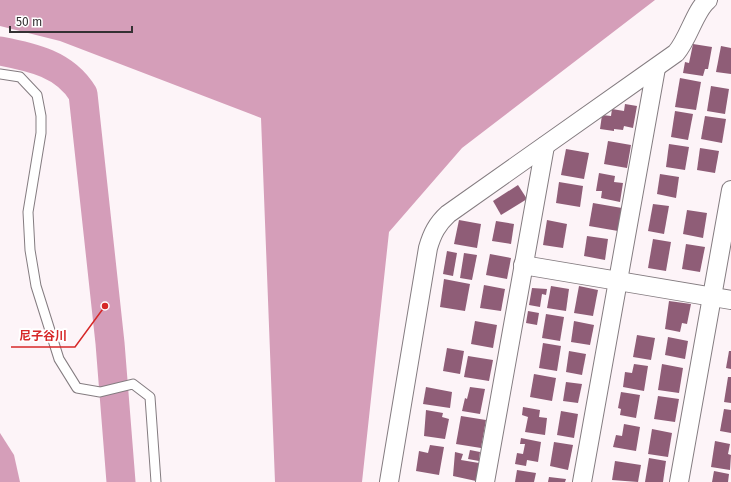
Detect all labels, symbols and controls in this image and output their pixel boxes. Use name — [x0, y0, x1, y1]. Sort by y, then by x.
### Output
scale bar — [10, 8, 132, 34]
text: 50 m — [16, 15, 42, 29]
callout: 尼子谷川 — [11, 323, 75, 347]
text: 尼子谷川 — [19, 329, 67, 343]

